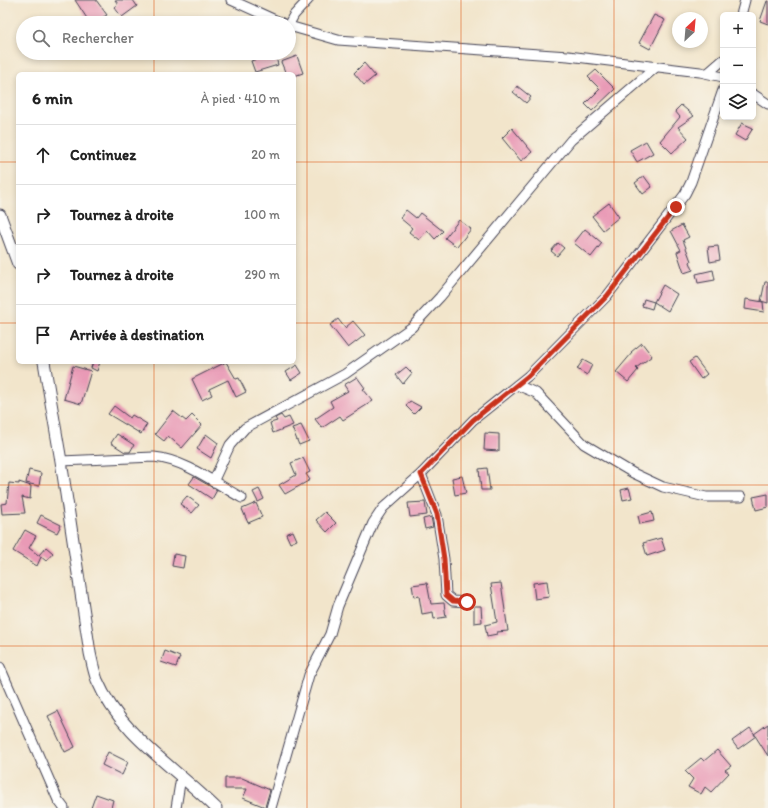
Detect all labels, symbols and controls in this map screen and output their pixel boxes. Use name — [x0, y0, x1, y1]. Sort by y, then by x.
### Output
north arrow — [672, 12, 708, 48]
map controls — [720, 12, 756, 120]
button: + — [720, 12, 756, 48]
search box — [16, 16, 296, 60]
icon: search — [30, 27, 52, 49]
text: Rechercher — [62, 29, 134, 47]
button: − — [720, 48, 756, 84]
button: layers — [720, 84, 756, 120]
text: 6 min — [32, 88, 73, 108]
text: À pied · 410 m — [201, 91, 280, 106]
icon: ahead — [32, 144, 54, 166]
text: Continuez — [70, 146, 136, 164]
text: 20 m — [251, 147, 280, 162]
route end — [667, 198, 685, 216]
icon: right — [32, 204, 54, 226]
text: Tournez à droite — [70, 206, 174, 224]
text: 100 m — [244, 207, 280, 222]
icon: right — [32, 264, 54, 286]
text: Tournez à droite — [70, 266, 174, 284]
text: 290 m — [244, 267, 280, 282]
icon: arrive — [32, 324, 54, 346]
text: Arrivée à destination — [70, 326, 204, 344]
route start — [458, 593, 476, 611]

